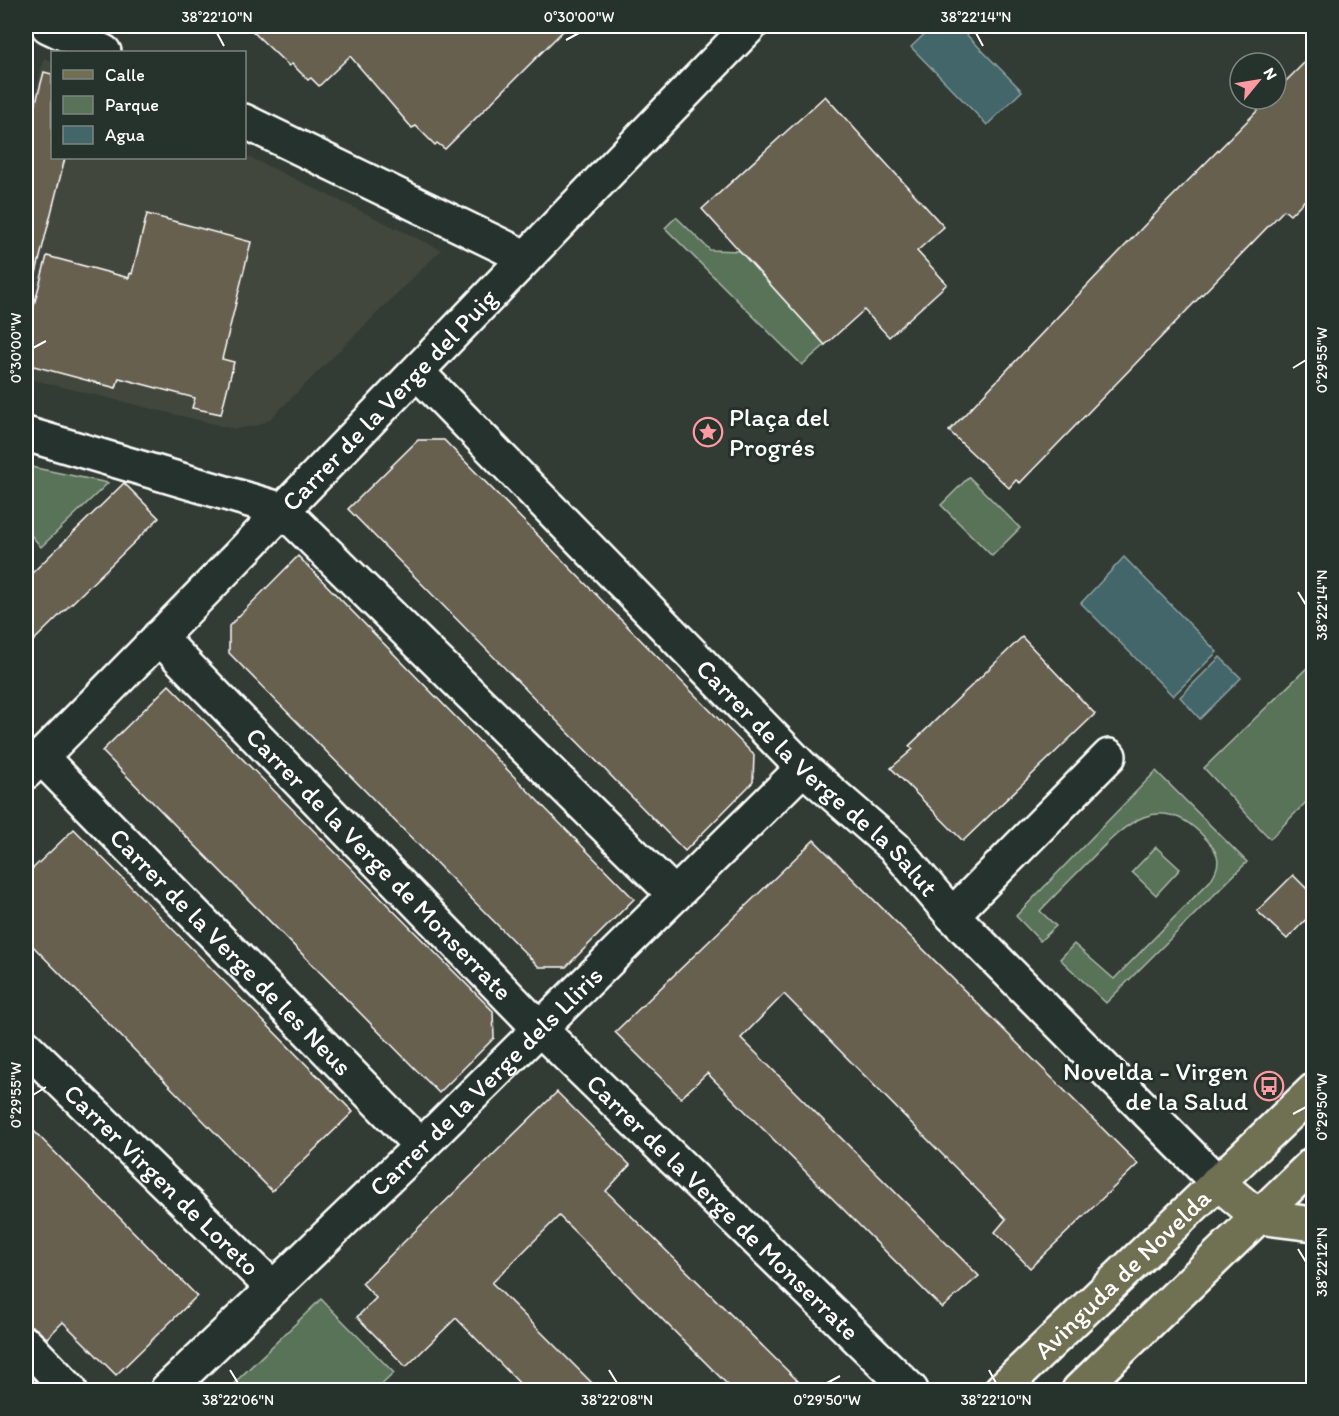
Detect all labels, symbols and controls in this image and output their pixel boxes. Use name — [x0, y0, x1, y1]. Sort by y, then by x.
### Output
text: 38°22'10"N — [181, 8, 253, 26]
text: 0°30'00"W — [544, 8, 614, 26]
text: 38°22'14"N — [941, 8, 1011, 26]
legend — [51, 51, 246, 159]
north arrow — [1228, 51, 1288, 111]
text: Calle — [105, 64, 145, 86]
text: N — [1260, 64, 1281, 83]
text: Parque — [105, 94, 159, 116]
text: Agua — [105, 124, 145, 146]
street label: Carrer de la Verge del Puig — [275, 281, 504, 518]
text: 0°30'00"W — [7, 313, 25, 383]
text: 0°29'55"W — [1313, 327, 1331, 393]
place label: Plaça del Progrés — [729, 401, 829, 463]
place icon: Plaça del Progrés — [692, 416, 724, 448]
text: 38°22'14"N — [1313, 570, 1331, 640]
street label: Carrer de la Verge de la Salut — [690, 652, 945, 903]
street label: Carrer de la Verge de Monserrate — [239, 720, 519, 1007]
street label: Carrer de la Verge de les Neus — [103, 821, 359, 1082]
street label: Carrer de la Verge dels Lliris — [363, 959, 609, 1203]
place label: Novelda - Virgen de la Salud — [1063, 1055, 1249, 1117]
text: 0°29'55"W — [7, 1062, 25, 1128]
street label: Carrer de la Verge de Monserrate — [580, 1067, 866, 1347]
bus stop icon: Novelda - Virgen de la Salud — [1253, 1070, 1285, 1102]
text: 0°29'50"W — [1313, 1073, 1331, 1141]
street label: Carrer Virgen de Loreto — [57, 1077, 267, 1282]
street label: Avinguda de Novelda — [1027, 1181, 1218, 1366]
text: 38°22'12"N — [1313, 1227, 1331, 1297]
text: 38°22'06"N — [202, 1391, 274, 1409]
text: 38°22'08"N — [581, 1391, 653, 1409]
text: 0°29'50"W — [793, 1391, 861, 1409]
text: 38°22'10"N — [960, 1391, 1032, 1409]

